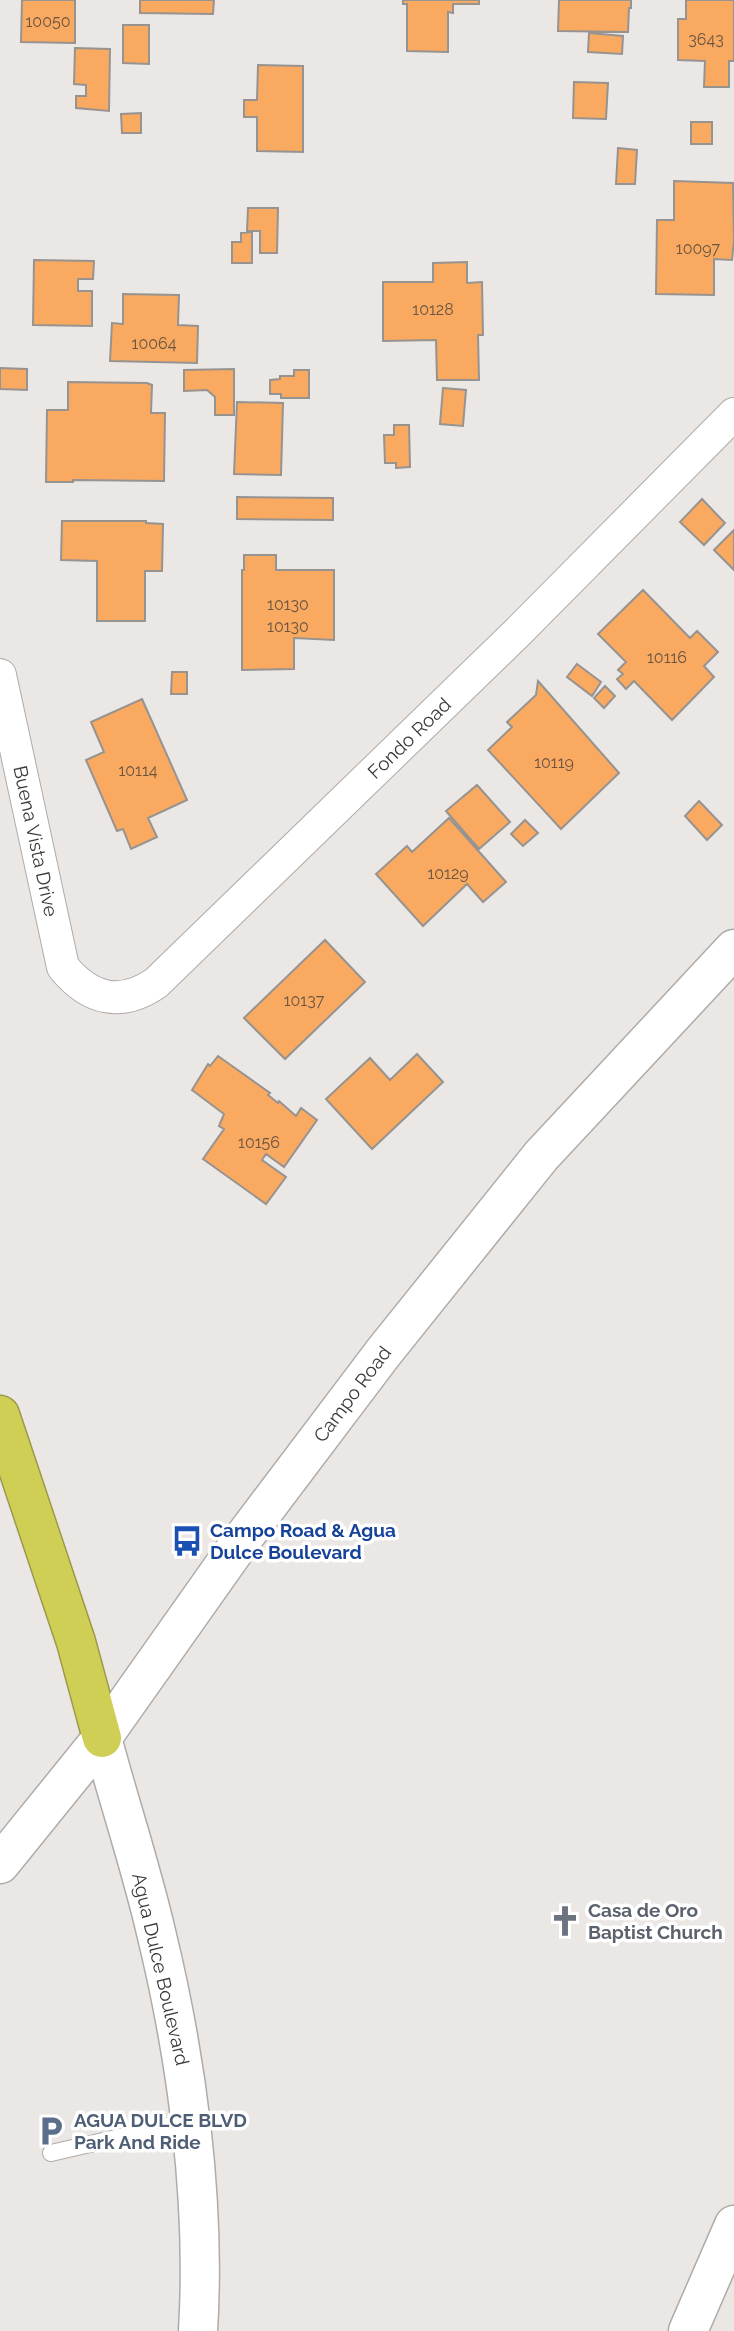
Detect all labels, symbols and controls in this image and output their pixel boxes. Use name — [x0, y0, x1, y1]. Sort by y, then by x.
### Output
house number: 10050 — [26, 12, 70, 31]
house number: 3643 — [688, 30, 724, 49]
house number: 10097 — [676, 239, 721, 258]
house number: 10128 — [412, 300, 454, 319]
house number: 10064 — [132, 334, 177, 353]
house number: 10130 — [267, 595, 309, 614]
house number: 10130 — [267, 617, 309, 636]
house number: 10116 — [647, 648, 687, 667]
street label: Fondo Road — [363, 693, 455, 783]
house number: 10119 — [534, 753, 574, 772]
house number: 10114 — [118, 761, 158, 780]
street label: Buena Vista Drive — [9, 763, 63, 919]
house number: 10129 — [427, 864, 469, 883]
house number: 10137 — [284, 991, 325, 1010]
house number: 10156 — [238, 1133, 280, 1152]
street label: Campo Road — [309, 1342, 395, 1446]
place label: Campo Road & Agua Dulce Boulevard — [210, 1519, 396, 1563]
bus stop icon: Campo Road & Agua Dulce Boulevard — [170, 1524, 204, 1558]
street label: Agua Dulce Boulevard — [128, 1871, 194, 2067]
place label: Casa de Oro Baptist Church — [588, 1899, 723, 1943]
church icon: Casa de Oro Baptist Church — [548, 1904, 582, 1938]
place label: AGUA DULCE BLVD Park And Ride — [74, 2109, 247, 2153]
parking icon: AGUA DULCE BLVD Park And Ride — [34, 2114, 68, 2148]

